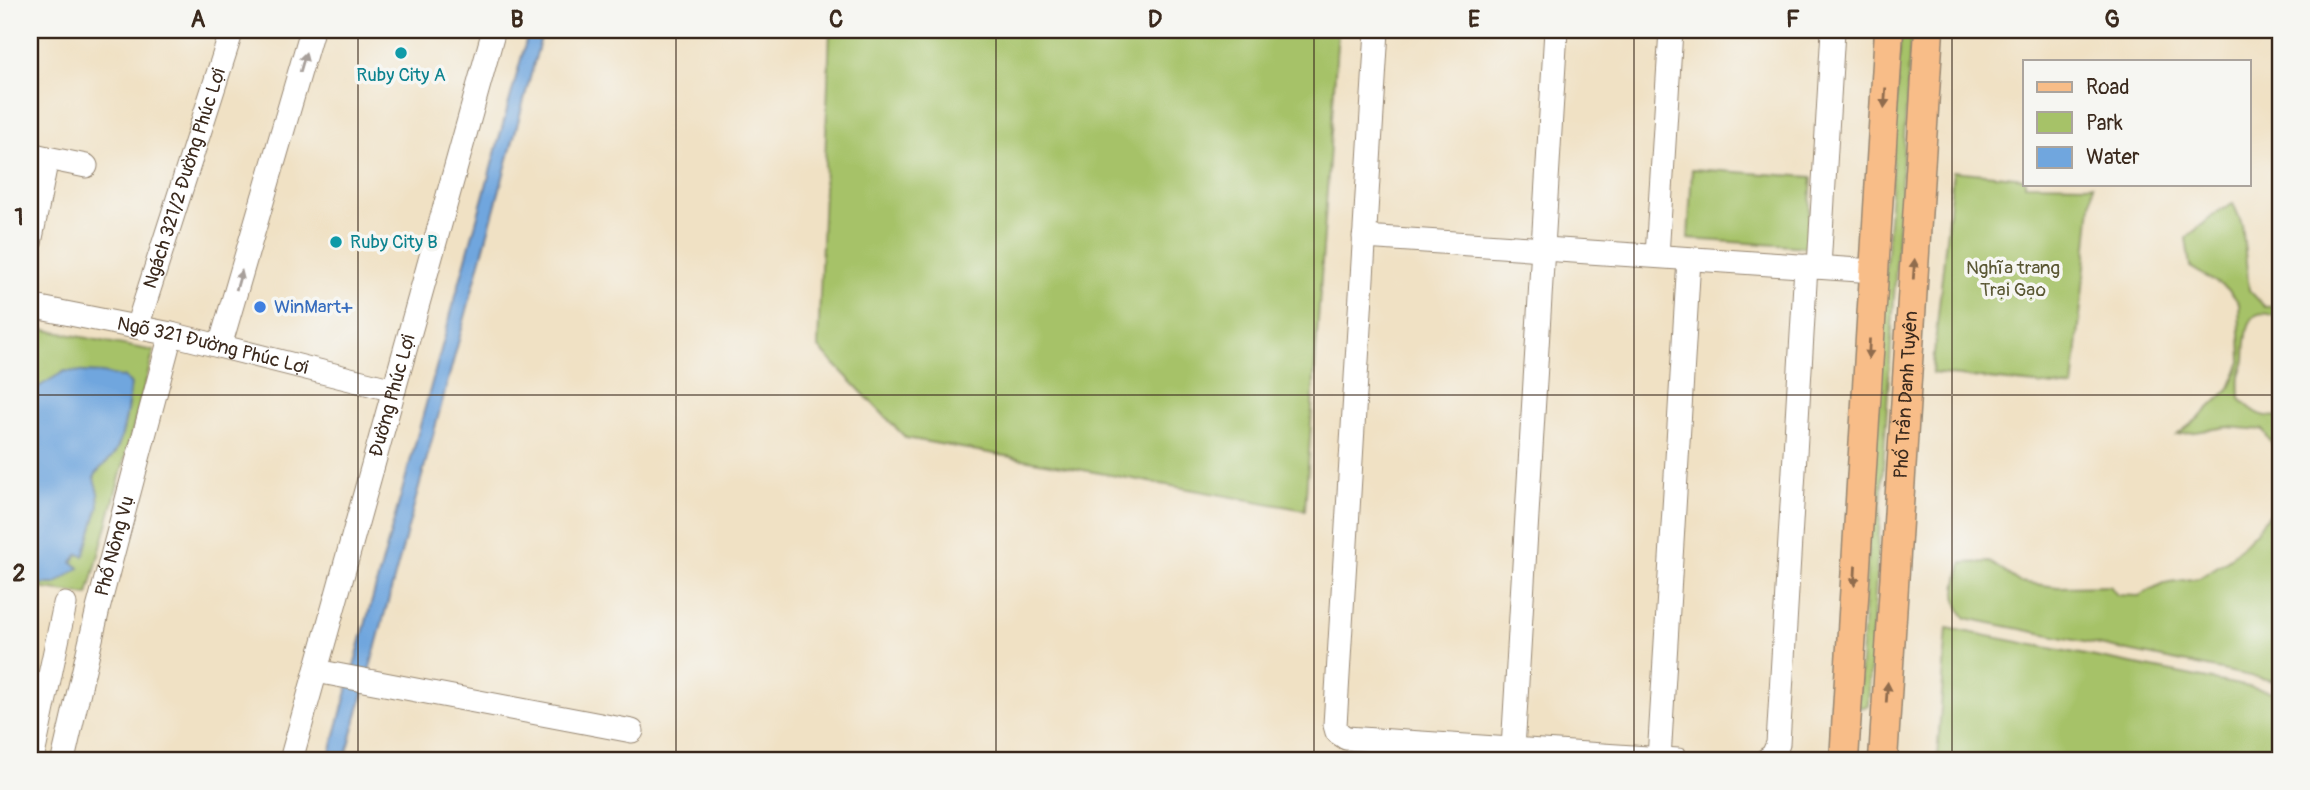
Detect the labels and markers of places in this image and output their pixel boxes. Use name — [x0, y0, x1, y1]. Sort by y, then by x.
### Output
marker: Ruby City A — [393, 45, 409, 61]
place label: Ruby City A — [356, 63, 446, 87]
place label: Ruby City B — [350, 230, 438, 254]
marker: Ruby City B — [328, 234, 344, 250]
place label: WinMart+ — [274, 295, 353, 319]
marker: WinMart+ — [252, 299, 268, 315]

